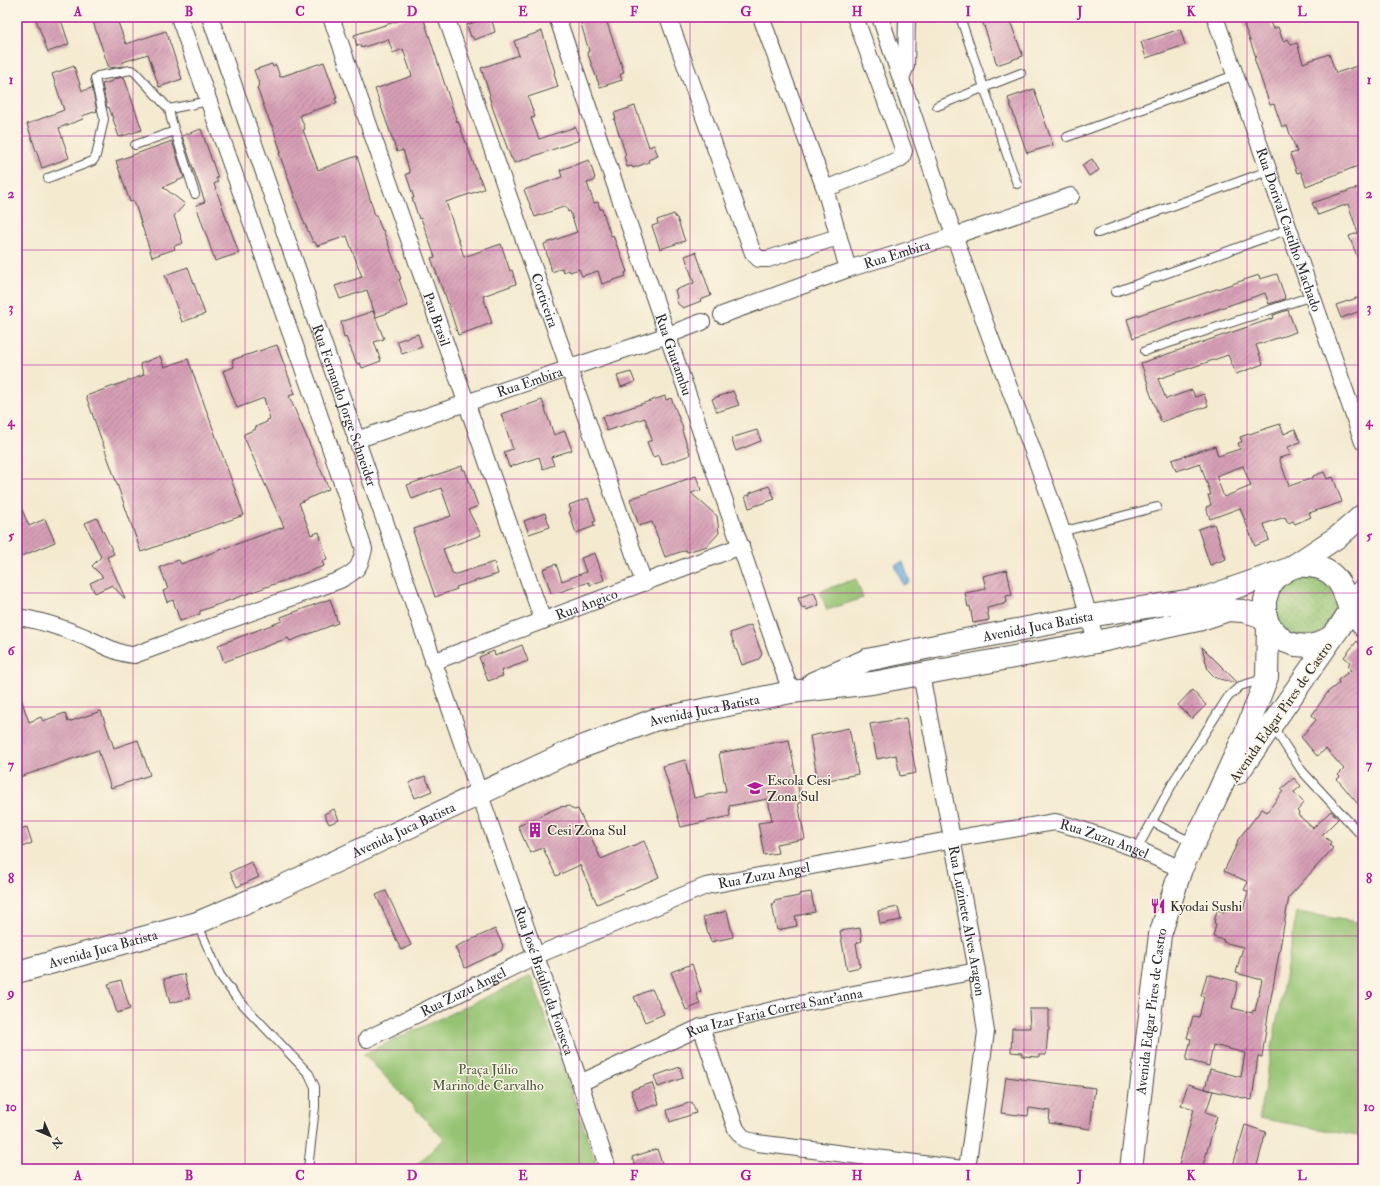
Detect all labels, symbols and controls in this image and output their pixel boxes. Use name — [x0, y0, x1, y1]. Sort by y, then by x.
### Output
text: A — [73, 4, 83, 20]
text: B — [185, 4, 193, 20]
text: C — [295, 4, 305, 20]
text: D — [407, 4, 418, 20]
text: E — [518, 4, 528, 20]
text: F — [630, 4, 639, 20]
text: G — [741, 4, 752, 20]
text: H — [852, 4, 863, 20]
text: I — [965, 4, 971, 20]
text: J — [1076, 4, 1083, 21]
text: K — [1186, 4, 1196, 20]
text: L — [1297, 4, 1307, 20]
text: 1 — [9, 72, 14, 88]
text: 1 — [1367, 72, 1372, 88]
street label: Rua Dorival Castilho Machado — [1253, 145, 1325, 314]
text: 2 — [8, 186, 15, 202]
text: 2 — [1366, 186, 1373, 202]
street label: Rua Embira — [861, 236, 932, 272]
street label: Corticeira — [528, 271, 563, 330]
street label: Pau Brasil — [420, 290, 454, 349]
text: 3 — [9, 300, 14, 316]
text: 3 — [1367, 300, 1372, 316]
street label: Rua Guatambu — [652, 311, 696, 398]
street label: Rua Fernando Jorge Schneider — [309, 322, 381, 489]
street label: Rua Embira — [494, 363, 565, 401]
text: 4 — [6, 414, 15, 430]
text: 4 — [1364, 414, 1373, 430]
text: 5 — [8, 528, 14, 544]
text: 5 — [1366, 528, 1372, 544]
street label: Rua Angico — [553, 585, 620, 624]
street label: Avenida Juca Batista — [980, 607, 1095, 645]
street label: Avenida Edgar Pires de Castro — [1225, 638, 1336, 787]
text: 6 — [8, 643, 16, 659]
text: 6 — [1366, 643, 1374, 659]
street label: Avenida Juca Batista — [645, 690, 761, 730]
text: 7 — [8, 757, 15, 773]
text: 7 — [1366, 757, 1373, 773]
place label: Escola Cesi Zona Sul — [767, 772, 831, 805]
school or university icon: Escola Cesi Zona Sul — [746, 779, 764, 797]
street label: Avenida Juca Batista — [348, 798, 458, 862]
street label: Rua Zuzu Angel — [1058, 815, 1152, 862]
building icon: Cesi Zona Sul — [526, 821, 544, 839]
place label: Cesi Zona Sul — [547, 822, 627, 839]
street label: Rua Luzinete Alves Aragon — [945, 844, 989, 997]
street label: Rua Zuzu Angel — [717, 858, 812, 892]
text: 8 — [8, 871, 14, 887]
text: 8 — [1366, 871, 1372, 887]
restaurant icon: Kyodai Sushi — [1149, 897, 1167, 915]
place label: Kyodai Sushi — [1170, 898, 1242, 916]
street label: Rua José Bráulio da Fonseca — [511, 904, 578, 1057]
street label: Avenida Edgar Pires de Castro — [1132, 925, 1170, 1097]
street label: Avenida Juca Batista — [46, 926, 159, 972]
street label: Rua Zuzu Angel — [417, 963, 509, 1020]
street label: Rua Izar Faria Correa Sant'anna — [683, 984, 864, 1041]
text: 9 — [6, 985, 15, 1001]
text: 9 — [1364, 985, 1373, 1001]
park label: Praça Júlio Marino de Carvalho — [432, 1061, 544, 1094]
text: 10 — [5, 1099, 17, 1115]
text: 10 — [1363, 1099, 1375, 1115]
north arrow — [30, 1116, 70, 1156]
text: N — [48, 1134, 66, 1152]
text: A — [73, 1168, 83, 1184]
text: B — [185, 1168, 193, 1184]
text: C — [295, 1168, 305, 1184]
text: D — [407, 1168, 418, 1184]
text: E — [518, 1168, 528, 1184]
text: F — [630, 1168, 639, 1184]
text: G — [741, 1168, 752, 1184]
text: H — [852, 1168, 863, 1184]
text: I — [965, 1168, 971, 1184]
text: J — [1076, 1168, 1083, 1185]
text: K — [1186, 1168, 1196, 1184]
text: L — [1297, 1168, 1307, 1184]

